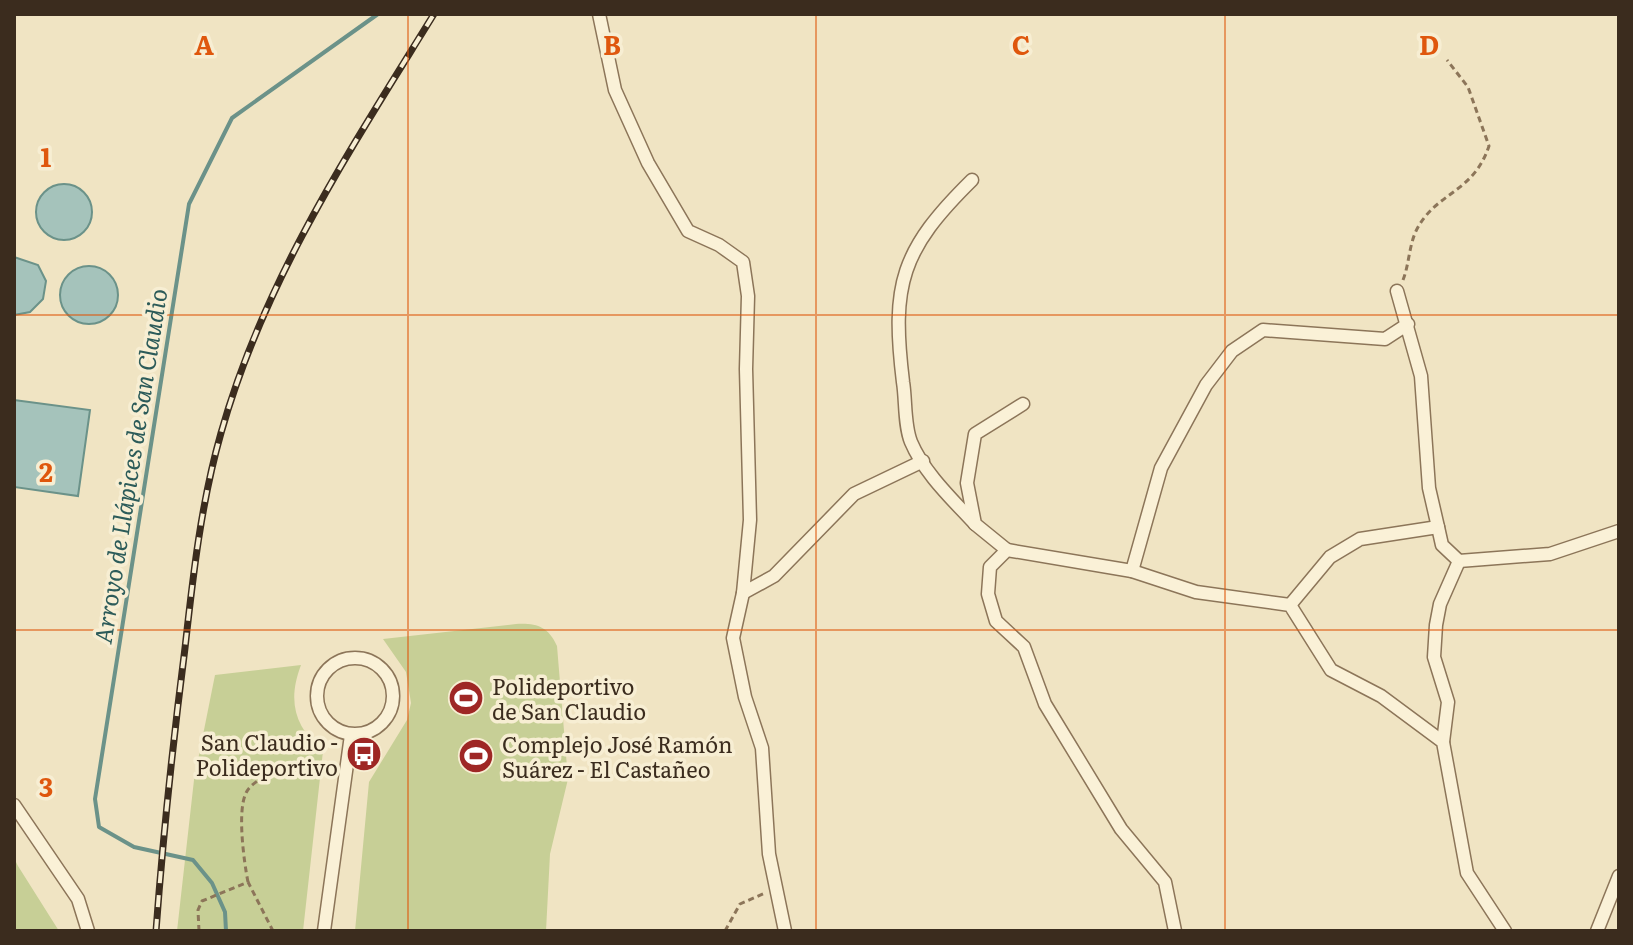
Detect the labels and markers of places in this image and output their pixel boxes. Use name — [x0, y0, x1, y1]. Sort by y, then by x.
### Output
place label: Polideportivo de San Claudio — [492, 669, 646, 727]
sports icon: Polideportivo de San Claudio — [447, 679, 485, 717]
place label: San Claudio - Polideportivo — [195, 725, 338, 783]
place label: Complejo José Ramón Suárez - El Castañeo — [502, 727, 732, 785]
bus stop icon: San Claudio - Polideportivo — [345, 735, 383, 773]
sports icon: Complejo José Ramón Suárez - El Castañeo — [457, 737, 495, 775]

